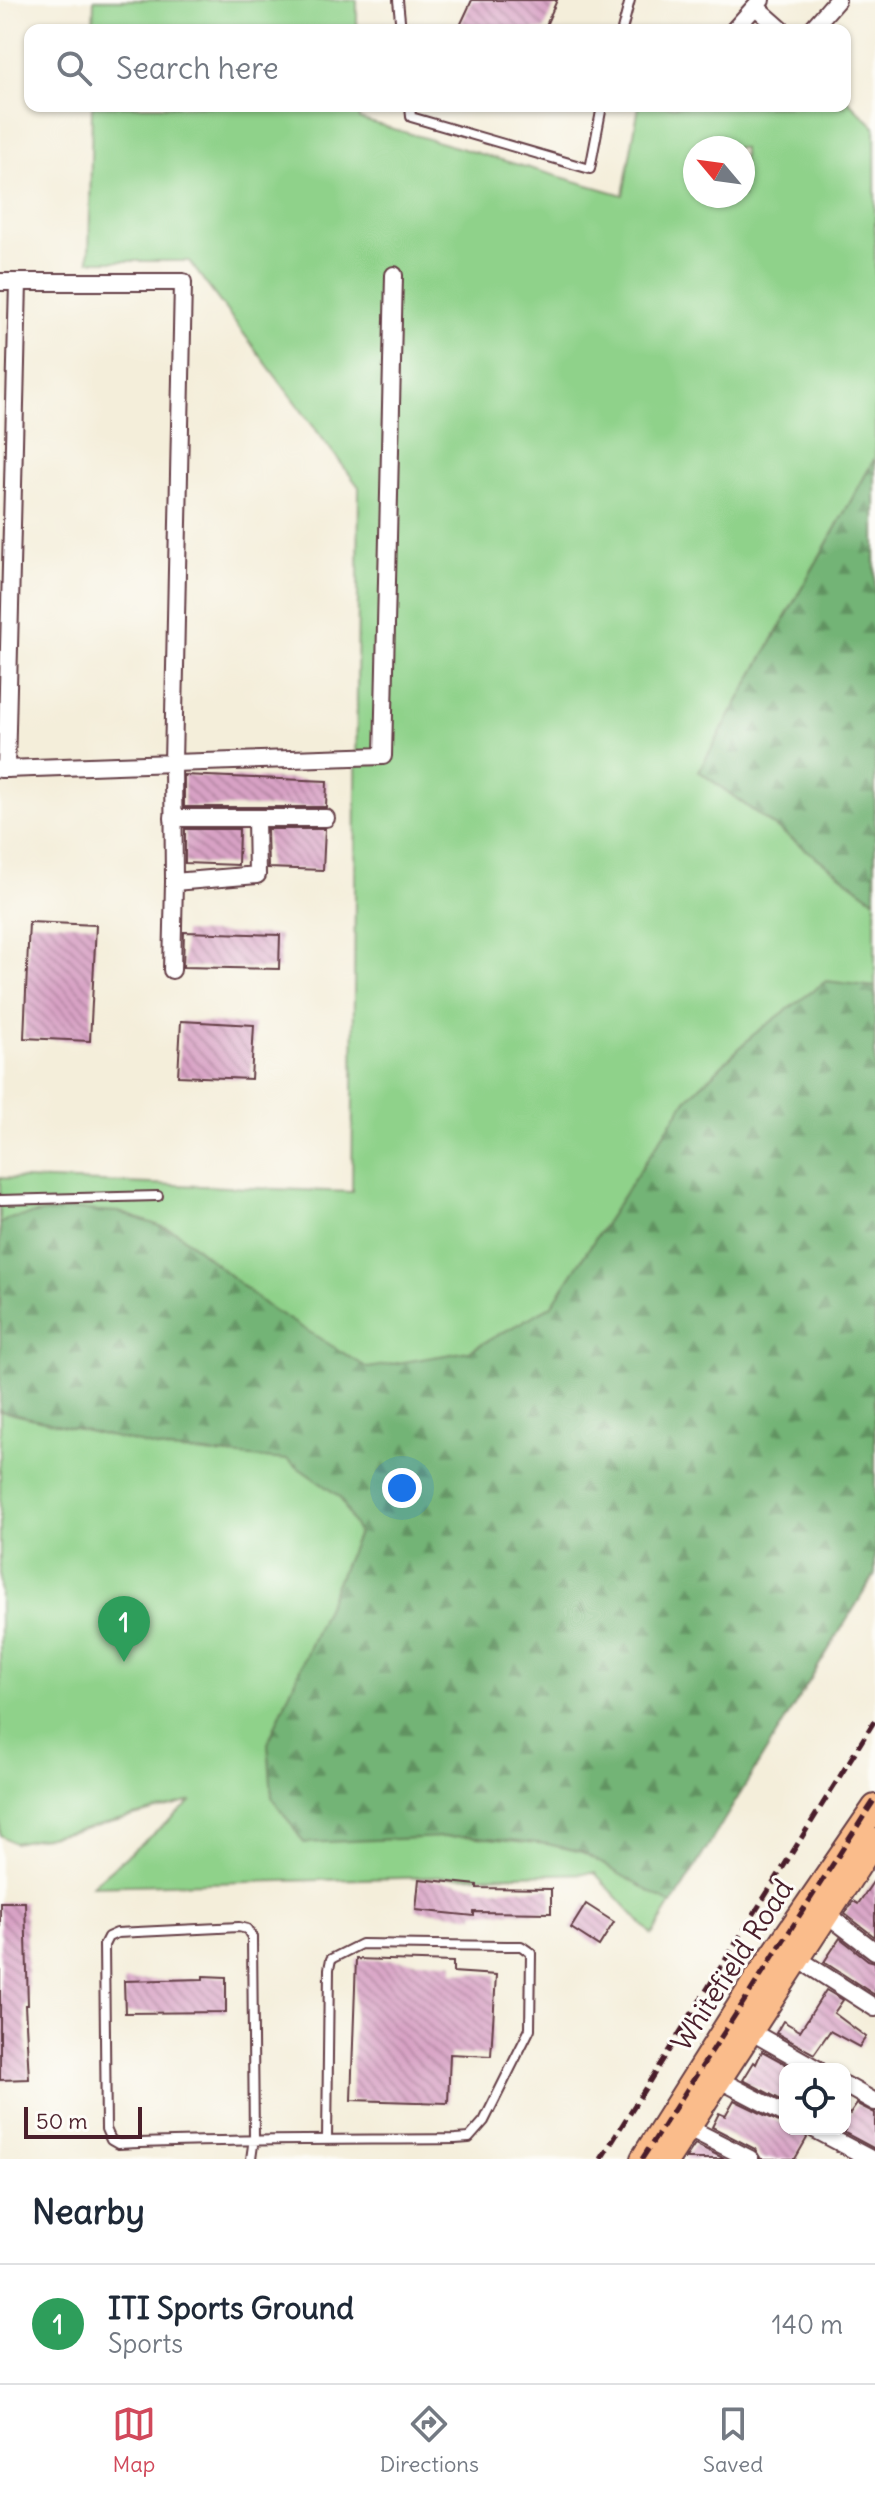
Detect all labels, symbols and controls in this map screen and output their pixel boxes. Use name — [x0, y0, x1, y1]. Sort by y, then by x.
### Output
search box — [24, 24, 851, 112]
icon: search — [52, 46, 96, 90]
text: Search here — [116, 49, 279, 87]
north arrow — [683, 136, 755, 208]
your location — [382, 1468, 422, 1508]
pin: 1 — [98, 1596, 150, 1662]
street label: Whitefield Road — [663, 1872, 801, 2058]
map controls — [779, 2063, 851, 2135]
button: locate — [779, 2063, 851, 2135]
scale bar — [24, 2103, 142, 2139]
text: 50 m — [36, 2107, 88, 2135]
text: Nearby — [32, 2190, 145, 2233]
text: ITI Sports Ground — [108, 2289, 354, 2327]
text: 1 — [53, 2308, 63, 2341]
text: 140 m — [772, 2308, 843, 2341]
text: Sports — [108, 2327, 183, 2360]
tab: Map — [112, 2402, 156, 2478]
tab: Directions — [380, 2402, 479, 2478]
tab: Saved — [703, 2402, 763, 2478]

